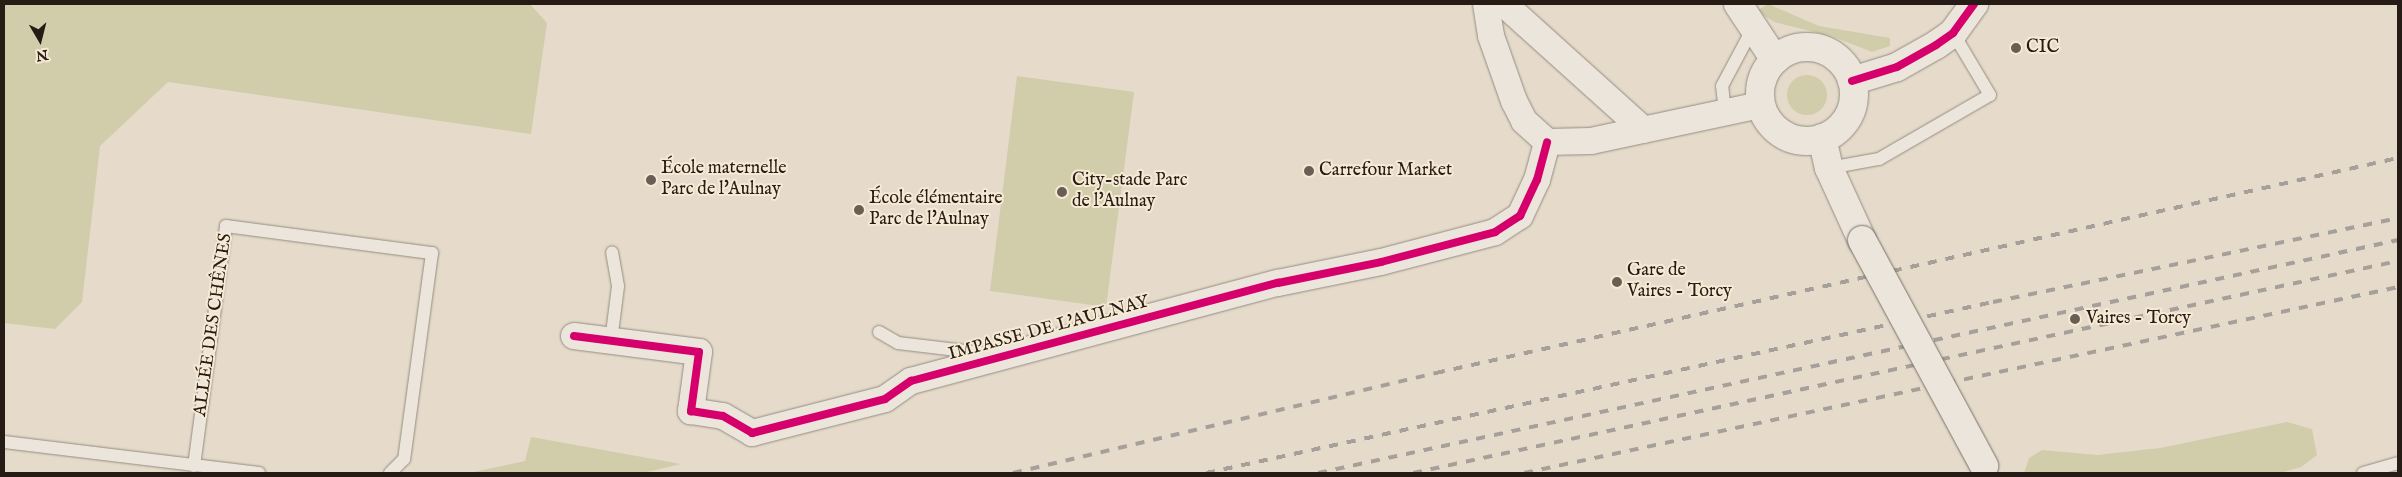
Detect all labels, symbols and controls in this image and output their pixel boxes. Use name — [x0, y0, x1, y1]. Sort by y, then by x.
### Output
north arrow — [15, 15, 65, 65]
place label: CIC — [2026, 37, 2059, 59]
marker: CIC — [2010, 42, 2022, 54]
text: N — [35, 45, 49, 65]
place label: École maternelle Parc de l'Aulnay — [661, 159, 786, 202]
place label: Carrefour Market — [1319, 160, 1452, 182]
marker: Carrefour Market — [1303, 165, 1315, 177]
place label: City-stade Parc de l'Aulnay — [1072, 171, 1187, 213]
marker: École maternelle Parc de l'Aulnay — [645, 174, 657, 186]
marker: City-stade Parc de l'Aulnay — [1056, 186, 1068, 198]
place label: École élémentaire Parc de l'Aulnay — [869, 189, 1003, 232]
marker: École élémentaire Parc de l'Aulnay — [853, 204, 865, 216]
street label: ALLÉE DES CHÊNES — [190, 232, 238, 418]
place label: Gare de Vaires - Torcy — [1627, 261, 1732, 304]
marker: Gare de Vaires - Torcy — [1611, 276, 1623, 288]
street label: IMPASSE DE L'AULNAY — [946, 292, 1152, 366]
place label: Vaires - Torcy — [2086, 308, 2191, 330]
marker: Vaires - Torcy — [2068, 312, 2082, 326]

